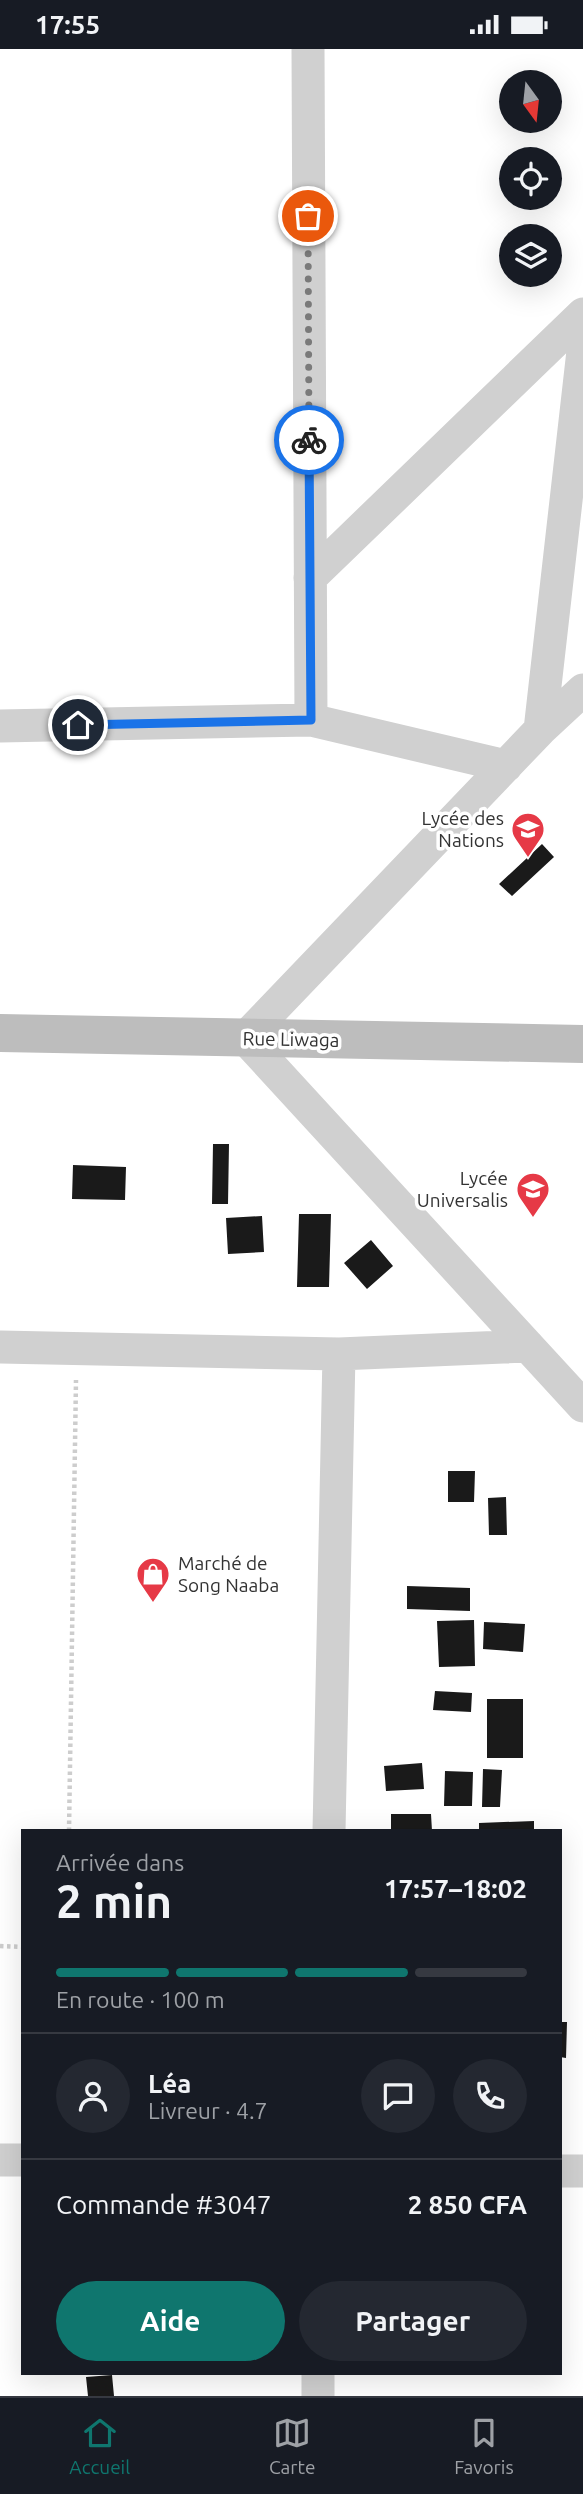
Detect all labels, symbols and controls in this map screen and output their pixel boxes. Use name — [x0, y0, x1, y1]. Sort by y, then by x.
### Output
text: 17:55 — [35, 10, 100, 39]
north arrow — [499, 70, 562, 133]
map controls — [499, 70, 562, 287]
button: locate — [499, 147, 562, 210]
pin — [278, 186, 338, 246]
icon: bag — [289, 197, 327, 235]
button: layers — [499, 224, 562, 287]
courier — [274, 405, 344, 475]
icon: bike — [290, 421, 328, 459]
pin — [48, 695, 108, 755]
icon: home — [59, 706, 97, 744]
place label: Lycée des Nations — [422, 807, 504, 851]
school or university icon: Lycée des Nations — [509, 810, 547, 859]
street label: Rue Liwaga — [242, 1027, 340, 1051]
place label: Lycée Universalis — [417, 1167, 508, 1211]
school or university icon: Lycée Universalis — [514, 1170, 552, 1219]
place label: Marché de Song Naaba — [178, 1552, 279, 1596]
shop icon: Marché de Song Naaba — [134, 1555, 172, 1604]
text: Arrivée dans — [56, 1850, 184, 1875]
text: 17:57–18:02 — [384, 1874, 527, 1903]
text: 2 min — [56, 1875, 172, 1927]
text: En route · 100 m — [56, 1987, 225, 2012]
button: person — [56, 2059, 130, 2133]
button: chat — [361, 2059, 435, 2133]
button: phone — [453, 2059, 527, 2133]
text: Léa — [148, 2069, 191, 2098]
text: Livreur · 4.7 — [148, 2098, 268, 2123]
text: Commande #3047 — [56, 2190, 272, 2219]
text: 2 850 CFA — [408, 2190, 527, 2219]
button: Aide — [56, 2281, 285, 2361]
button: Partager — [299, 2281, 527, 2361]
tab: Accueil — [69, 2414, 130, 2478]
tab: Carte — [269, 2414, 316, 2478]
tab: Favoris — [454, 2414, 514, 2478]

